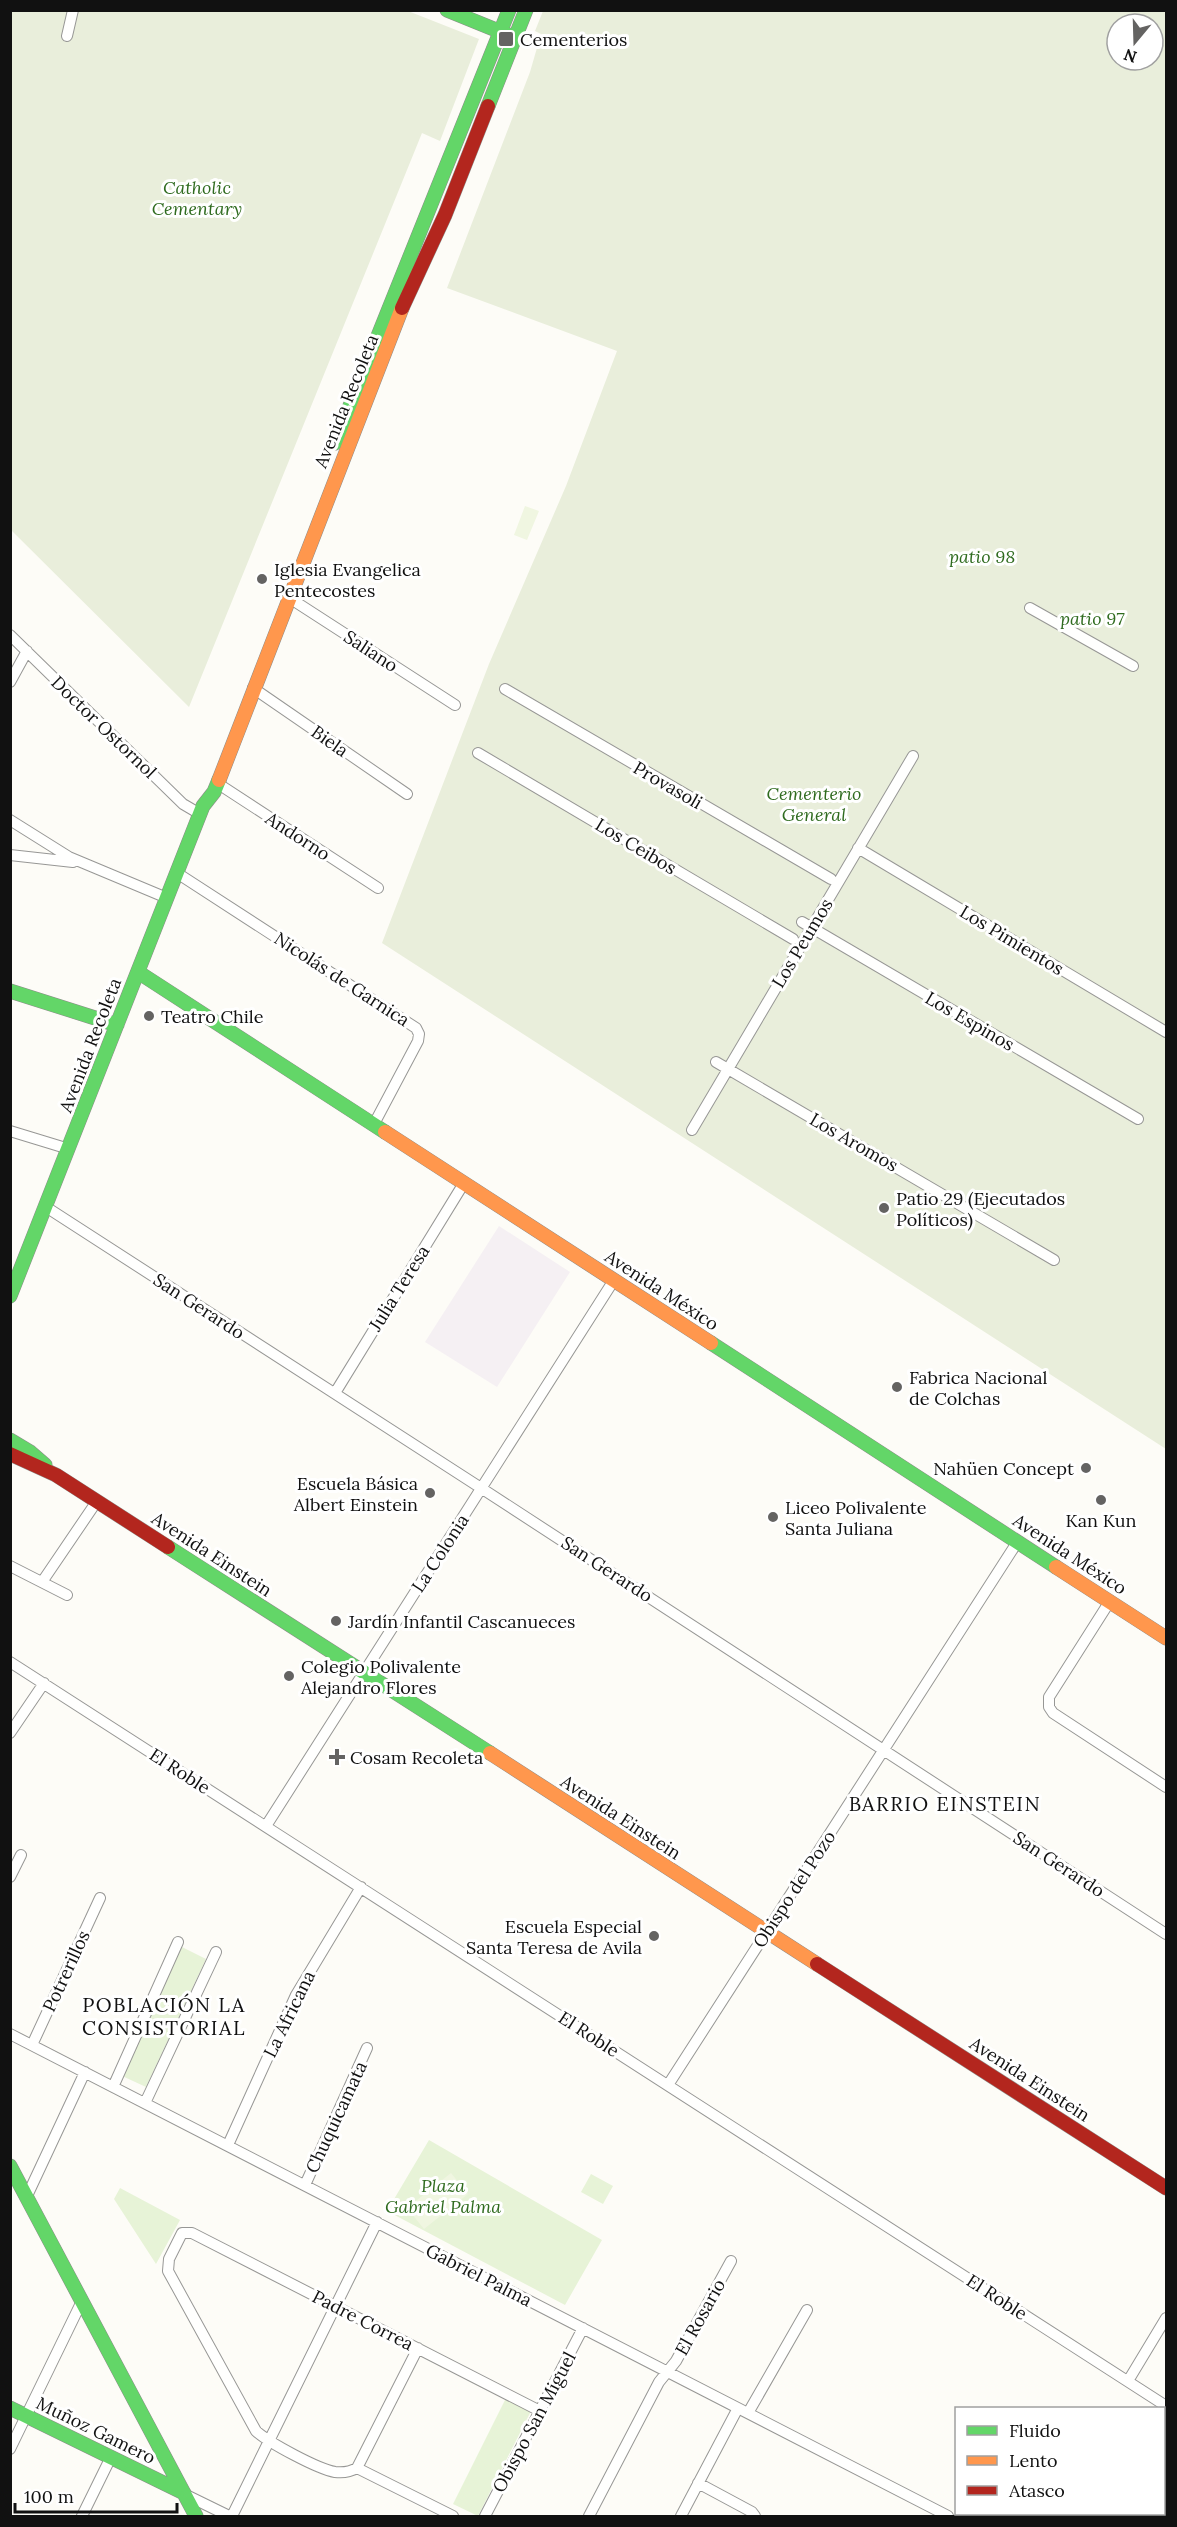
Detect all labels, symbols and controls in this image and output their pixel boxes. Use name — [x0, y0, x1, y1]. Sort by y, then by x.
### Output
north arrow — [1105, 12, 1165, 72]
place label: Cementerios — [520, 28, 627, 51]
marker: Cementerios — [497, 30, 515, 48]
text: N — [1121, 45, 1139, 68]
park label: Catholic Cementary — [152, 176, 242, 220]
street label: Avenida Recoleta — [308, 331, 383, 472]
park label: patio 98 — [949, 545, 1015, 568]
place label: Iglesia Evangelica Pentecostes — [274, 558, 421, 602]
marker: Iglesia Evangelica Pentecostes — [255, 572, 269, 586]
park label: patio 97 — [1060, 607, 1125, 630]
street label: Saliano — [339, 625, 403, 677]
street label: Doctor Ostornol — [46, 671, 162, 783]
street label: Biela — [307, 720, 353, 762]
street label: Provasoli — [629, 756, 707, 814]
park label: Cementerio General — [767, 782, 861, 826]
street label: Andorno — [260, 806, 335, 865]
street label: Los Ceibos — [591, 813, 681, 879]
street label: Los Peumos — [766, 894, 838, 992]
street label: Los Pimientos — [956, 900, 1068, 980]
street label: Nicolás de Garnica — [270, 927, 414, 1031]
street label: Avenida Recoleta — [53, 975, 126, 1116]
street label: Los Espinos — [921, 986, 1019, 1056]
place label: Teatro Chile — [161, 1005, 264, 1028]
marker: Teatro Chile — [142, 1009, 156, 1023]
street label: Los Aromos — [806, 1107, 902, 1177]
place label: Patio 29 (Ejecutados Políticos) — [896, 1187, 1065, 1231]
marker: Patio 29 (Ejecutados Políticos) — [877, 1201, 891, 1215]
street label: Julia Teresa — [363, 1241, 434, 1336]
street label: Avenida México — [600, 1244, 723, 1335]
street label: San Gerardo — [149, 1268, 249, 1344]
place label: Fabrica Nacional de Colchas — [909, 1366, 1048, 1410]
marker: Fabrica Nacional de Colchas — [890, 1380, 904, 1394]
place label: Nahüen Concept — [933, 1457, 1074, 1480]
marker: Nahüen Concept — [1079, 1461, 1093, 1475]
place label: Escuela Básica Albert Einstein — [293, 1472, 418, 1516]
marker: Escuela Básica Albert Einstein — [423, 1486, 437, 1500]
marker: Kan Kun — [1094, 1493, 1108, 1507]
place label: Liceo Polivalente Santa Juliana — [785, 1496, 927, 1540]
street label: Avenida Einstein — [147, 1506, 276, 1601]
street label: Avenida México — [1008, 1508, 1131, 1599]
place label: Kan Kun — [1065, 1509, 1137, 1532]
street label: La Colonia — [406, 1510, 474, 1596]
marker: Liceo Polivalente Santa Juliana — [766, 1510, 780, 1524]
street label: San Gerardo — [557, 1531, 657, 1607]
place label: Jardín Infantil Cascanueces — [347, 1610, 575, 1633]
marker: Jardín Infantil Cascanueces — [329, 1614, 343, 1628]
place label: Colegio Polivalente Alejandro Flores — [300, 1655, 461, 1699]
marker: Colegio Polivalente Alejandro Flores — [282, 1669, 296, 1683]
street label: El Roble — [145, 1743, 215, 1799]
place label: Cosam Recoleta — [350, 1746, 483, 1769]
marker: Cosam Recoleta — [328, 1748, 346, 1766]
street label: Avenida Einstein — [556, 1769, 685, 1864]
district label: BARRIO EINSTEIN — [849, 1791, 1041, 1816]
street label: Obispo del Pozo — [748, 1826, 840, 1952]
street label: San Gerardo — [1009, 1826, 1109, 1902]
place label: Escuela Especial Santa Teresa de Avila — [466, 1915, 642, 1959]
street label: Potrerillos — [37, 1927, 95, 2015]
marker: Escuela Especial Santa Teresa de Avila — [647, 1929, 661, 1943]
street label: La Africana — [258, 1967, 320, 2061]
district label: POBLACIÓN LA CONSISTORIAL — [82, 1992, 246, 2040]
street label: El Roble — [554, 2006, 624, 2062]
street label: Avenida Einstein — [965, 2031, 1094, 2126]
street label: Chuquicamata — [300, 2057, 372, 2177]
park label: Plaza Gabriel Palma — [385, 2174, 501, 2218]
street label: Gabriel Palma — [422, 2238, 536, 2312]
street label: El Roble — [962, 2269, 1032, 2325]
street label: El Rosario — [670, 2275, 730, 2359]
street label: Padre Correa — [309, 2285, 417, 2355]
street label: Obispo San Miguel — [487, 2348, 581, 2496]
street label: Muñoz Gamero — [33, 2391, 159, 2469]
legend — [955, 2407, 1165, 2515]
text: Fluido — [1009, 2419, 1061, 2442]
text: Lento — [1009, 2449, 1057, 2472]
scale bar — [15, 2476, 177, 2514]
text: Atasco — [1008, 2479, 1065, 2502]
text: 100 m — [24, 2485, 74, 2508]

